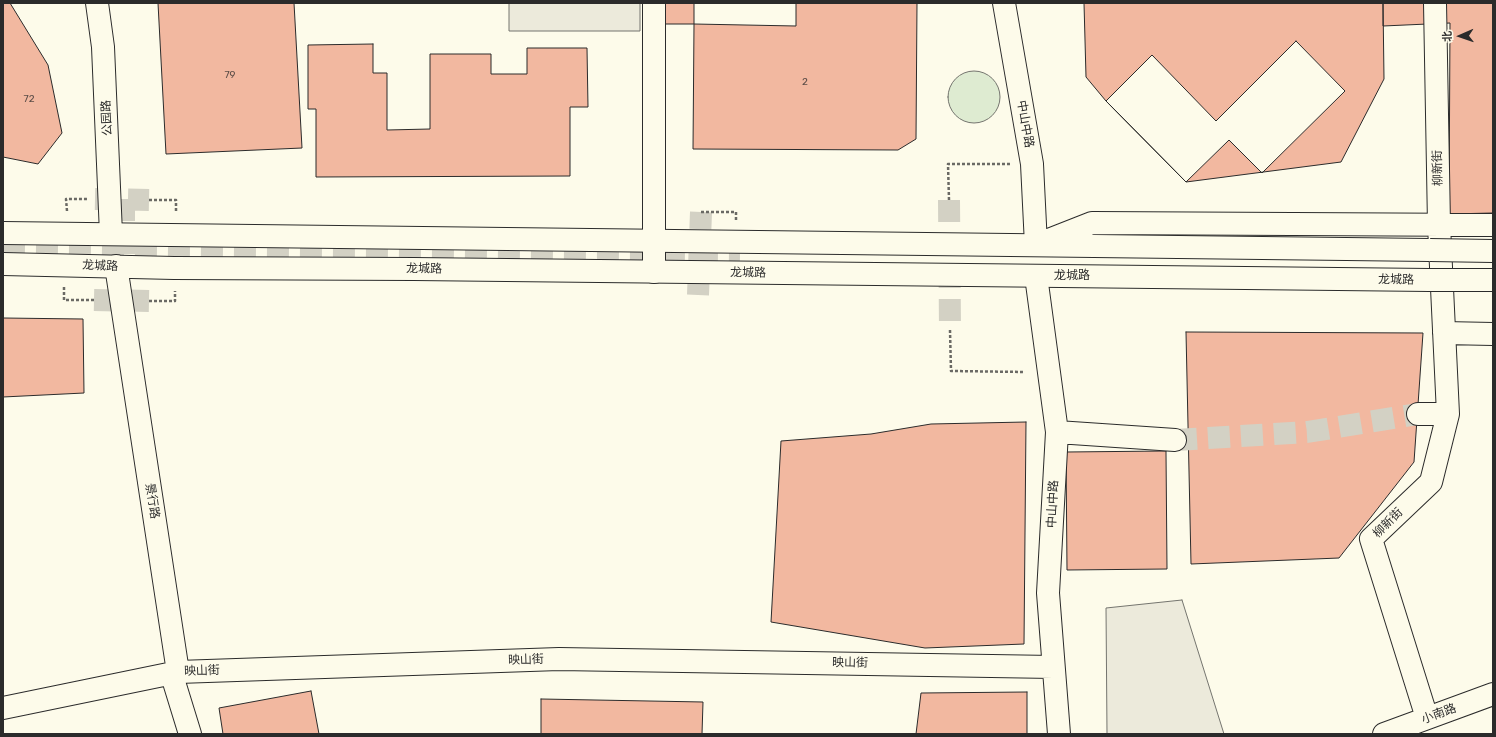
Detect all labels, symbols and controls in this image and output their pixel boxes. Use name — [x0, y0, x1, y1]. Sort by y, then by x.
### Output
north arrow — [1440, 16, 1480, 56]
text: 北 — [1441, 31, 1454, 42]
house number: 79 — [224, 69, 236, 81]
house number: 2 — [802, 76, 808, 88]
house number: 72 — [24, 93, 34, 105]
street label: 中山中路 — [1014, 99, 1036, 149]
street label: 公园路 — [99, 100, 115, 136]
street label: 柳新街 — [1430, 150, 1446, 186]
street label: 龙城路 — [82, 258, 118, 274]
street label: 龙城路 — [406, 261, 442, 277]
street label: 龙城路 — [730, 265, 766, 281]
street label: 龙城路 — [1054, 269, 1090, 283]
street label: 龙城路 — [1378, 272, 1414, 288]
street label: 中山中路 — [1045, 480, 1061, 528]
street label: 景行路 — [142, 482, 162, 520]
street label: 柳新街 — [1370, 505, 1406, 541]
street label: 映山街 — [508, 652, 544, 668]
street label: 映山街 — [832, 655, 868, 671]
street label: 映山街 — [184, 663, 220, 679]
street label: 小南路 — [1420, 701, 1458, 727]

